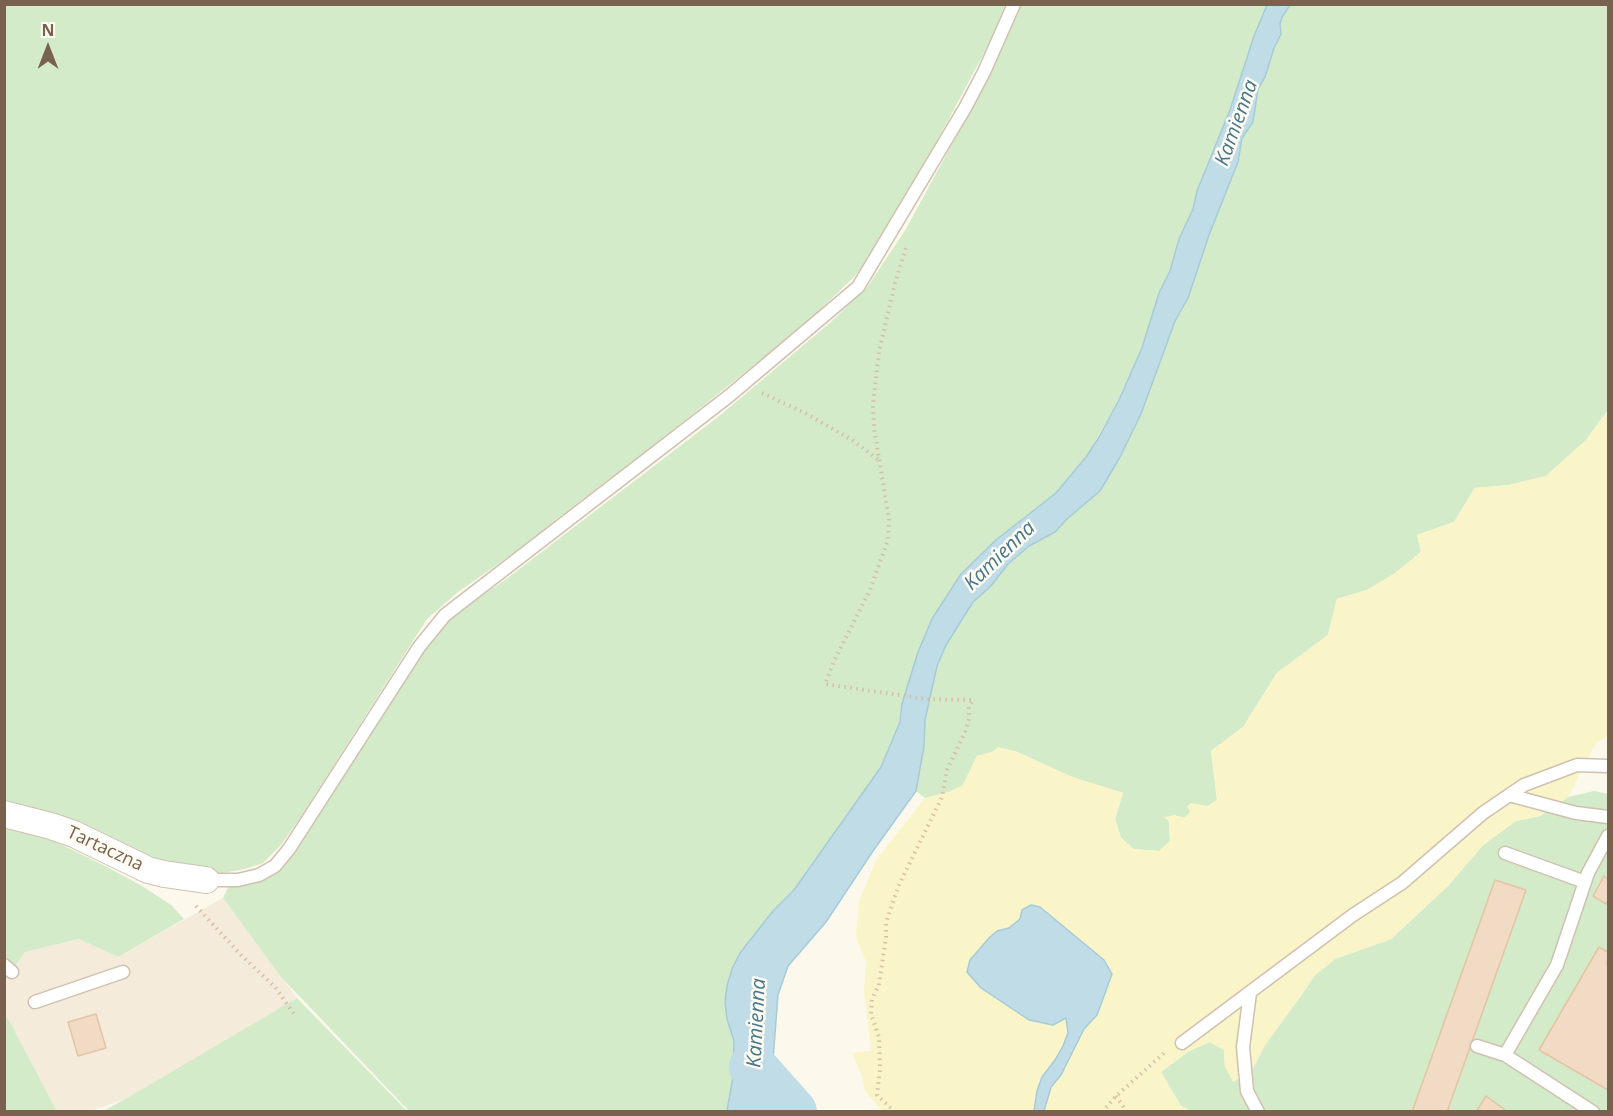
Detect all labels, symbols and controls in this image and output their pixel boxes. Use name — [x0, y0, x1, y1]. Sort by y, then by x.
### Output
north arrow — [18, 18, 78, 78]
text: N — [41, 19, 55, 41]
water label: Kamienna — [1210, 77, 1264, 169]
water label: Kamienna — [960, 516, 1040, 596]
street label: Tartaczna — [63, 822, 147, 876]
water label: Kamienna — [743, 978, 771, 1068]

